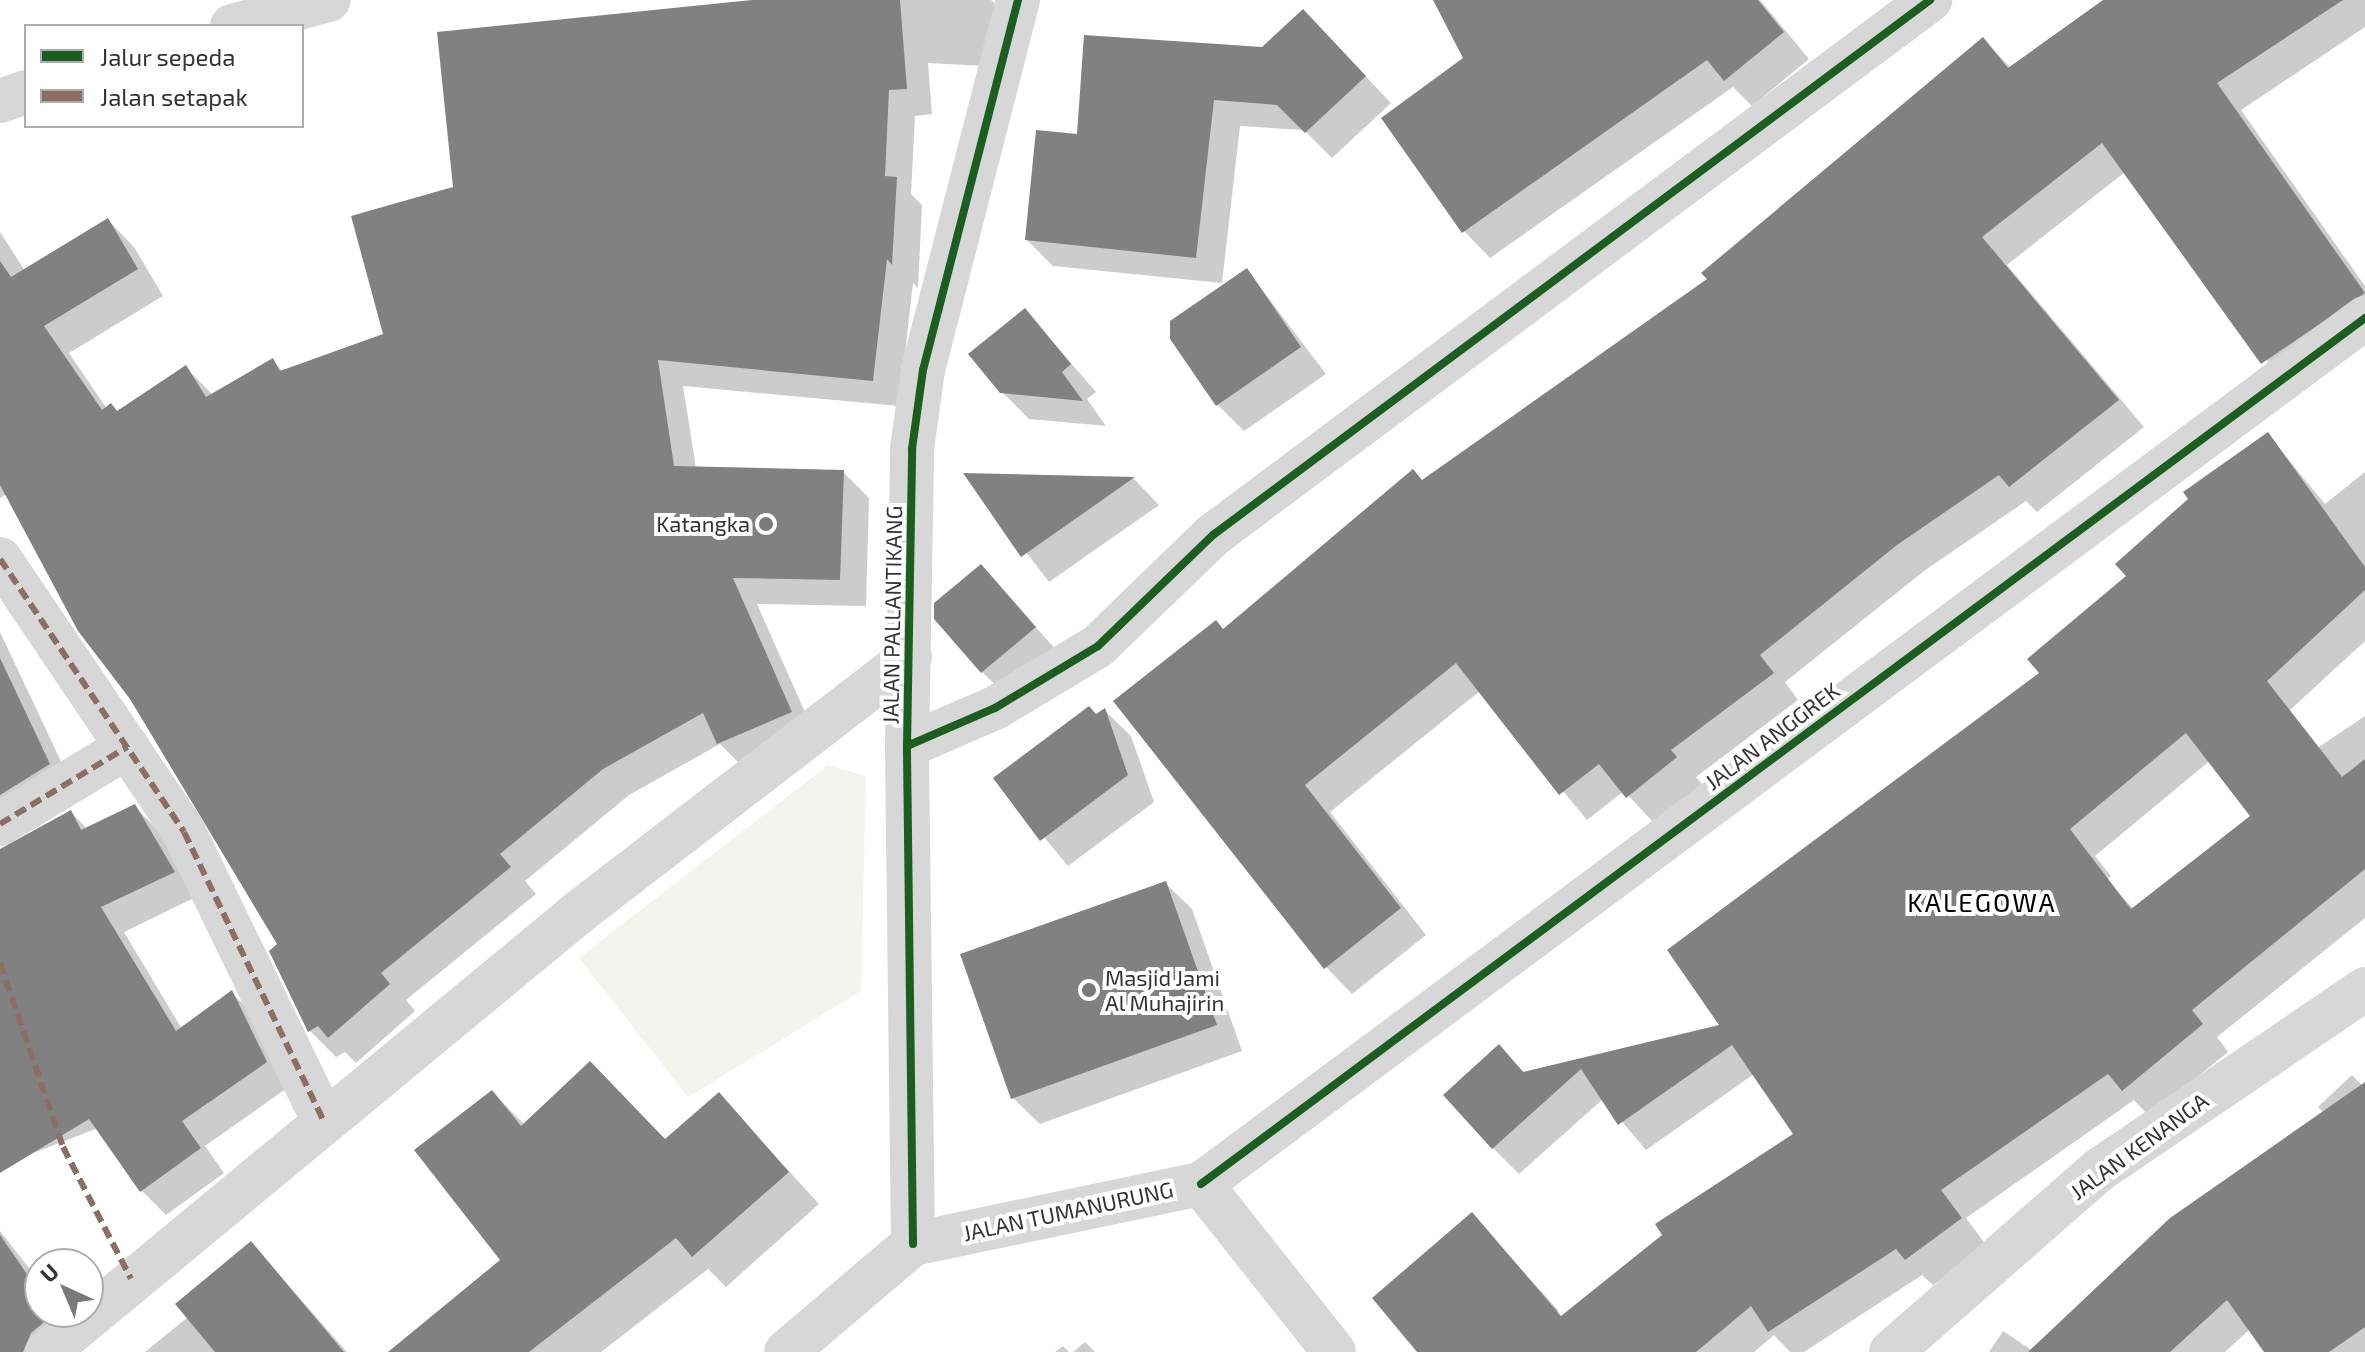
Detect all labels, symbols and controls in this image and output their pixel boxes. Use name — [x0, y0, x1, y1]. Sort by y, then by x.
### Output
legend — [24, 24, 304, 128]
text: Jalur sepeda — [100, 42, 235, 71]
text: Jalan setapak — [100, 82, 248, 111]
street label: JALAN PALLANTIKANG — [877, 505, 907, 725]
place label: Katangka — [656, 511, 750, 537]
marker: Katangka — [757, 515, 775, 533]
street label: JALAN ANGGREK — [1699, 677, 1845, 795]
district label: KALEGOWA — [1907, 886, 2057, 918]
place label: Masjid Jami Al Muhajirin — [1105, 964, 1225, 1016]
marker: Masjid Jami Al Muhajirin — [1080, 981, 1098, 999]
street label: JALAN KENANGA — [2065, 1087, 2213, 1205]
street label: JALAN TUMANURUNG — [960, 1176, 1176, 1246]
north arrow — [24, 1248, 104, 1328]
text: U — [34, 1258, 63, 1287]

